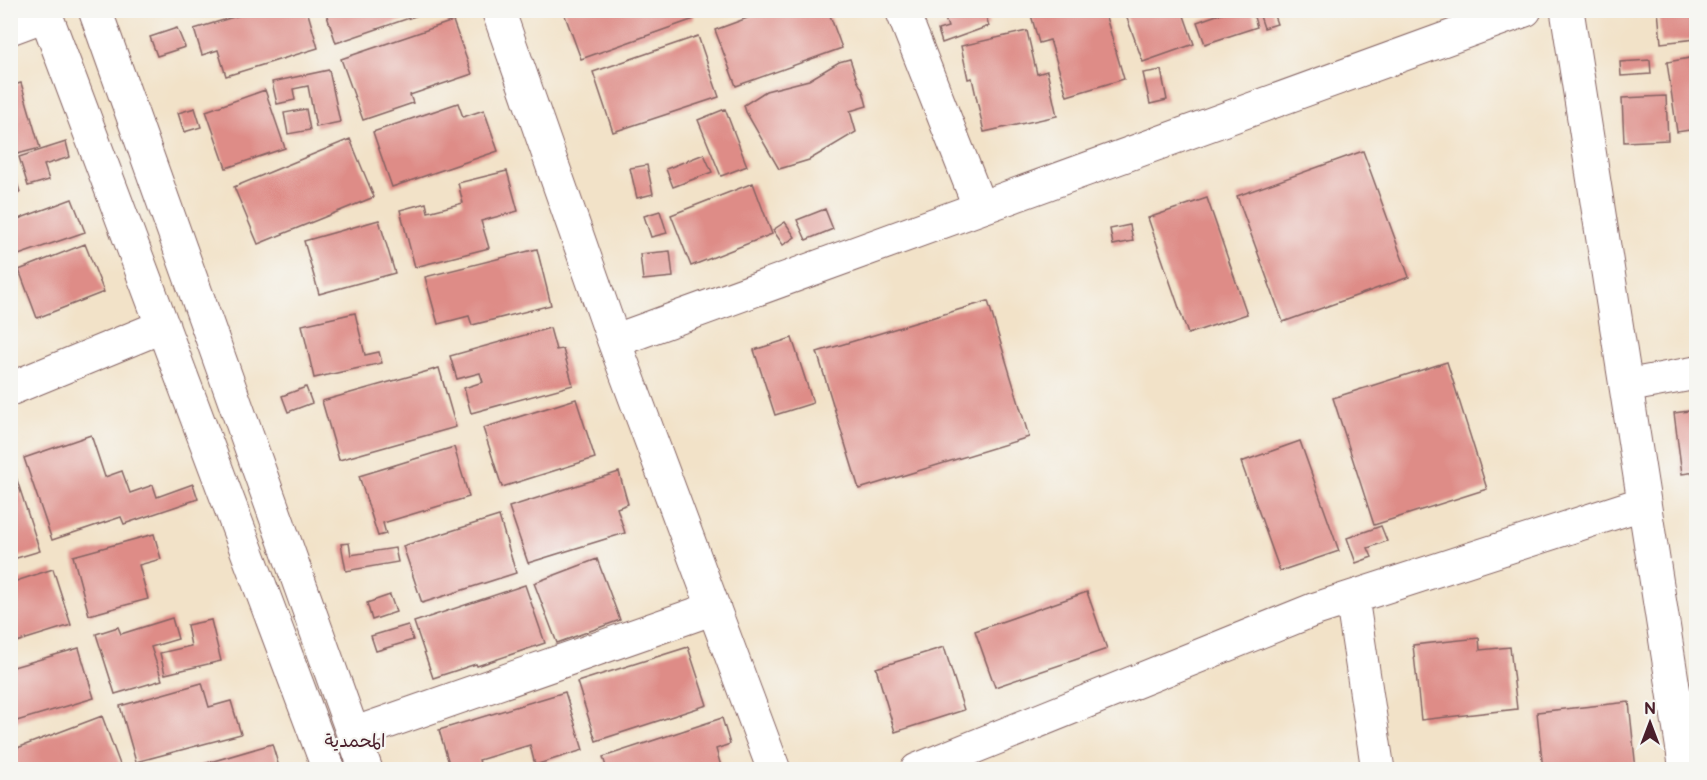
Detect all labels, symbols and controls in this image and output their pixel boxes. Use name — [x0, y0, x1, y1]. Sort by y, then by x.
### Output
north arrow — [1620, 693, 1680, 753]
text: N — [1644, 700, 1656, 719]
district label: المحمدية — [324, 731, 386, 752]

